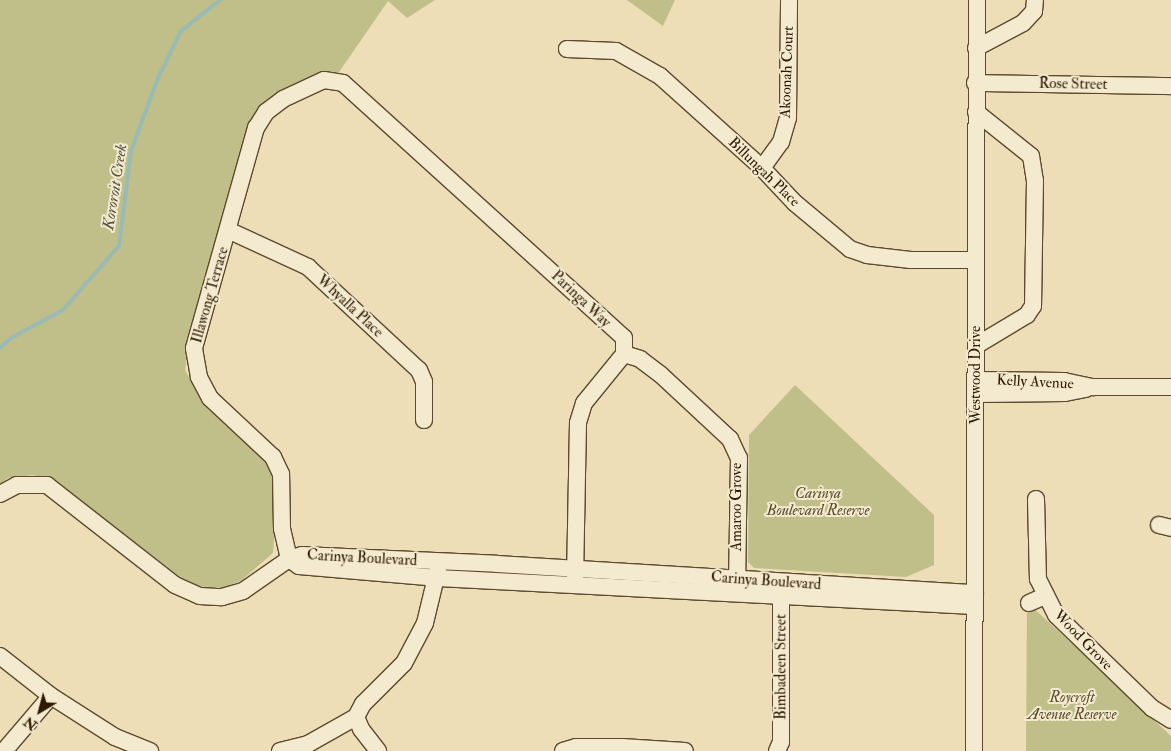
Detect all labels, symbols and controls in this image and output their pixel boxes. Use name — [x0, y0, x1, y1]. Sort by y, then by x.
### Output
street label: Akoonah Court — [776, 26, 798, 118]
street label: Rose Street — [1039, 74, 1107, 94]
street label: Billungah Place — [724, 133, 804, 211]
water label: Kororoit Creek — [99, 143, 131, 231]
street label: Illawong Terrace — [188, 245, 232, 345]
street label: Paringa Way — [547, 267, 615, 331]
street label: Whyalla Place — [313, 271, 387, 341]
street label: Westwood Drive — [967, 326, 985, 424]
street label: Kelly Avenue — [996, 371, 1074, 393]
street label: Amaroo Grove — [728, 463, 746, 551]
park label: Carinya Boulevard Reserve — [767, 484, 869, 519]
street label: Carinya Boulevard — [306, 546, 418, 570]
street label: Carinya Boulevard — [710, 568, 822, 594]
street label: Wood Grove — [1050, 606, 1116, 674]
street label: Bimbadeen Street — [772, 614, 790, 720]
north arrow — [15, 686, 65, 736]
park label: Roycroft Avenue Reserve — [1028, 688, 1116, 723]
text: N — [21, 713, 41, 734]

